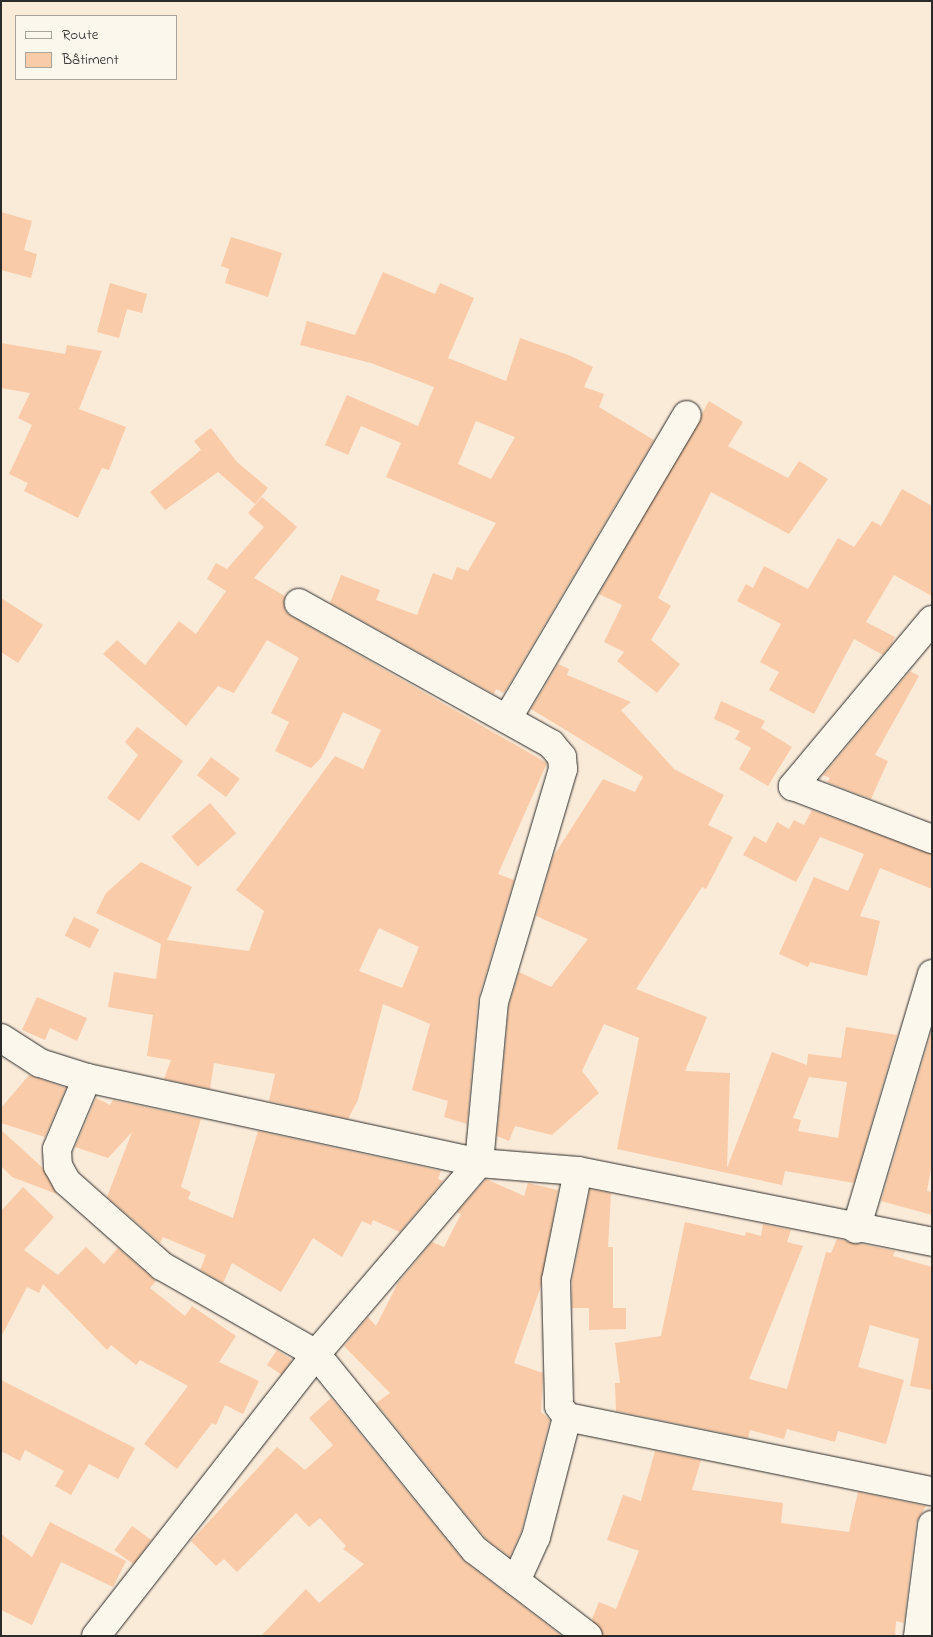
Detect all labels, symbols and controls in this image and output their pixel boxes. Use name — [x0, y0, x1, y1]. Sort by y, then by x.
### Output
legend — [15, 15, 178, 80]
text: Route — [62, 24, 98, 46]
text: Bâtiment — [62, 49, 119, 71]

